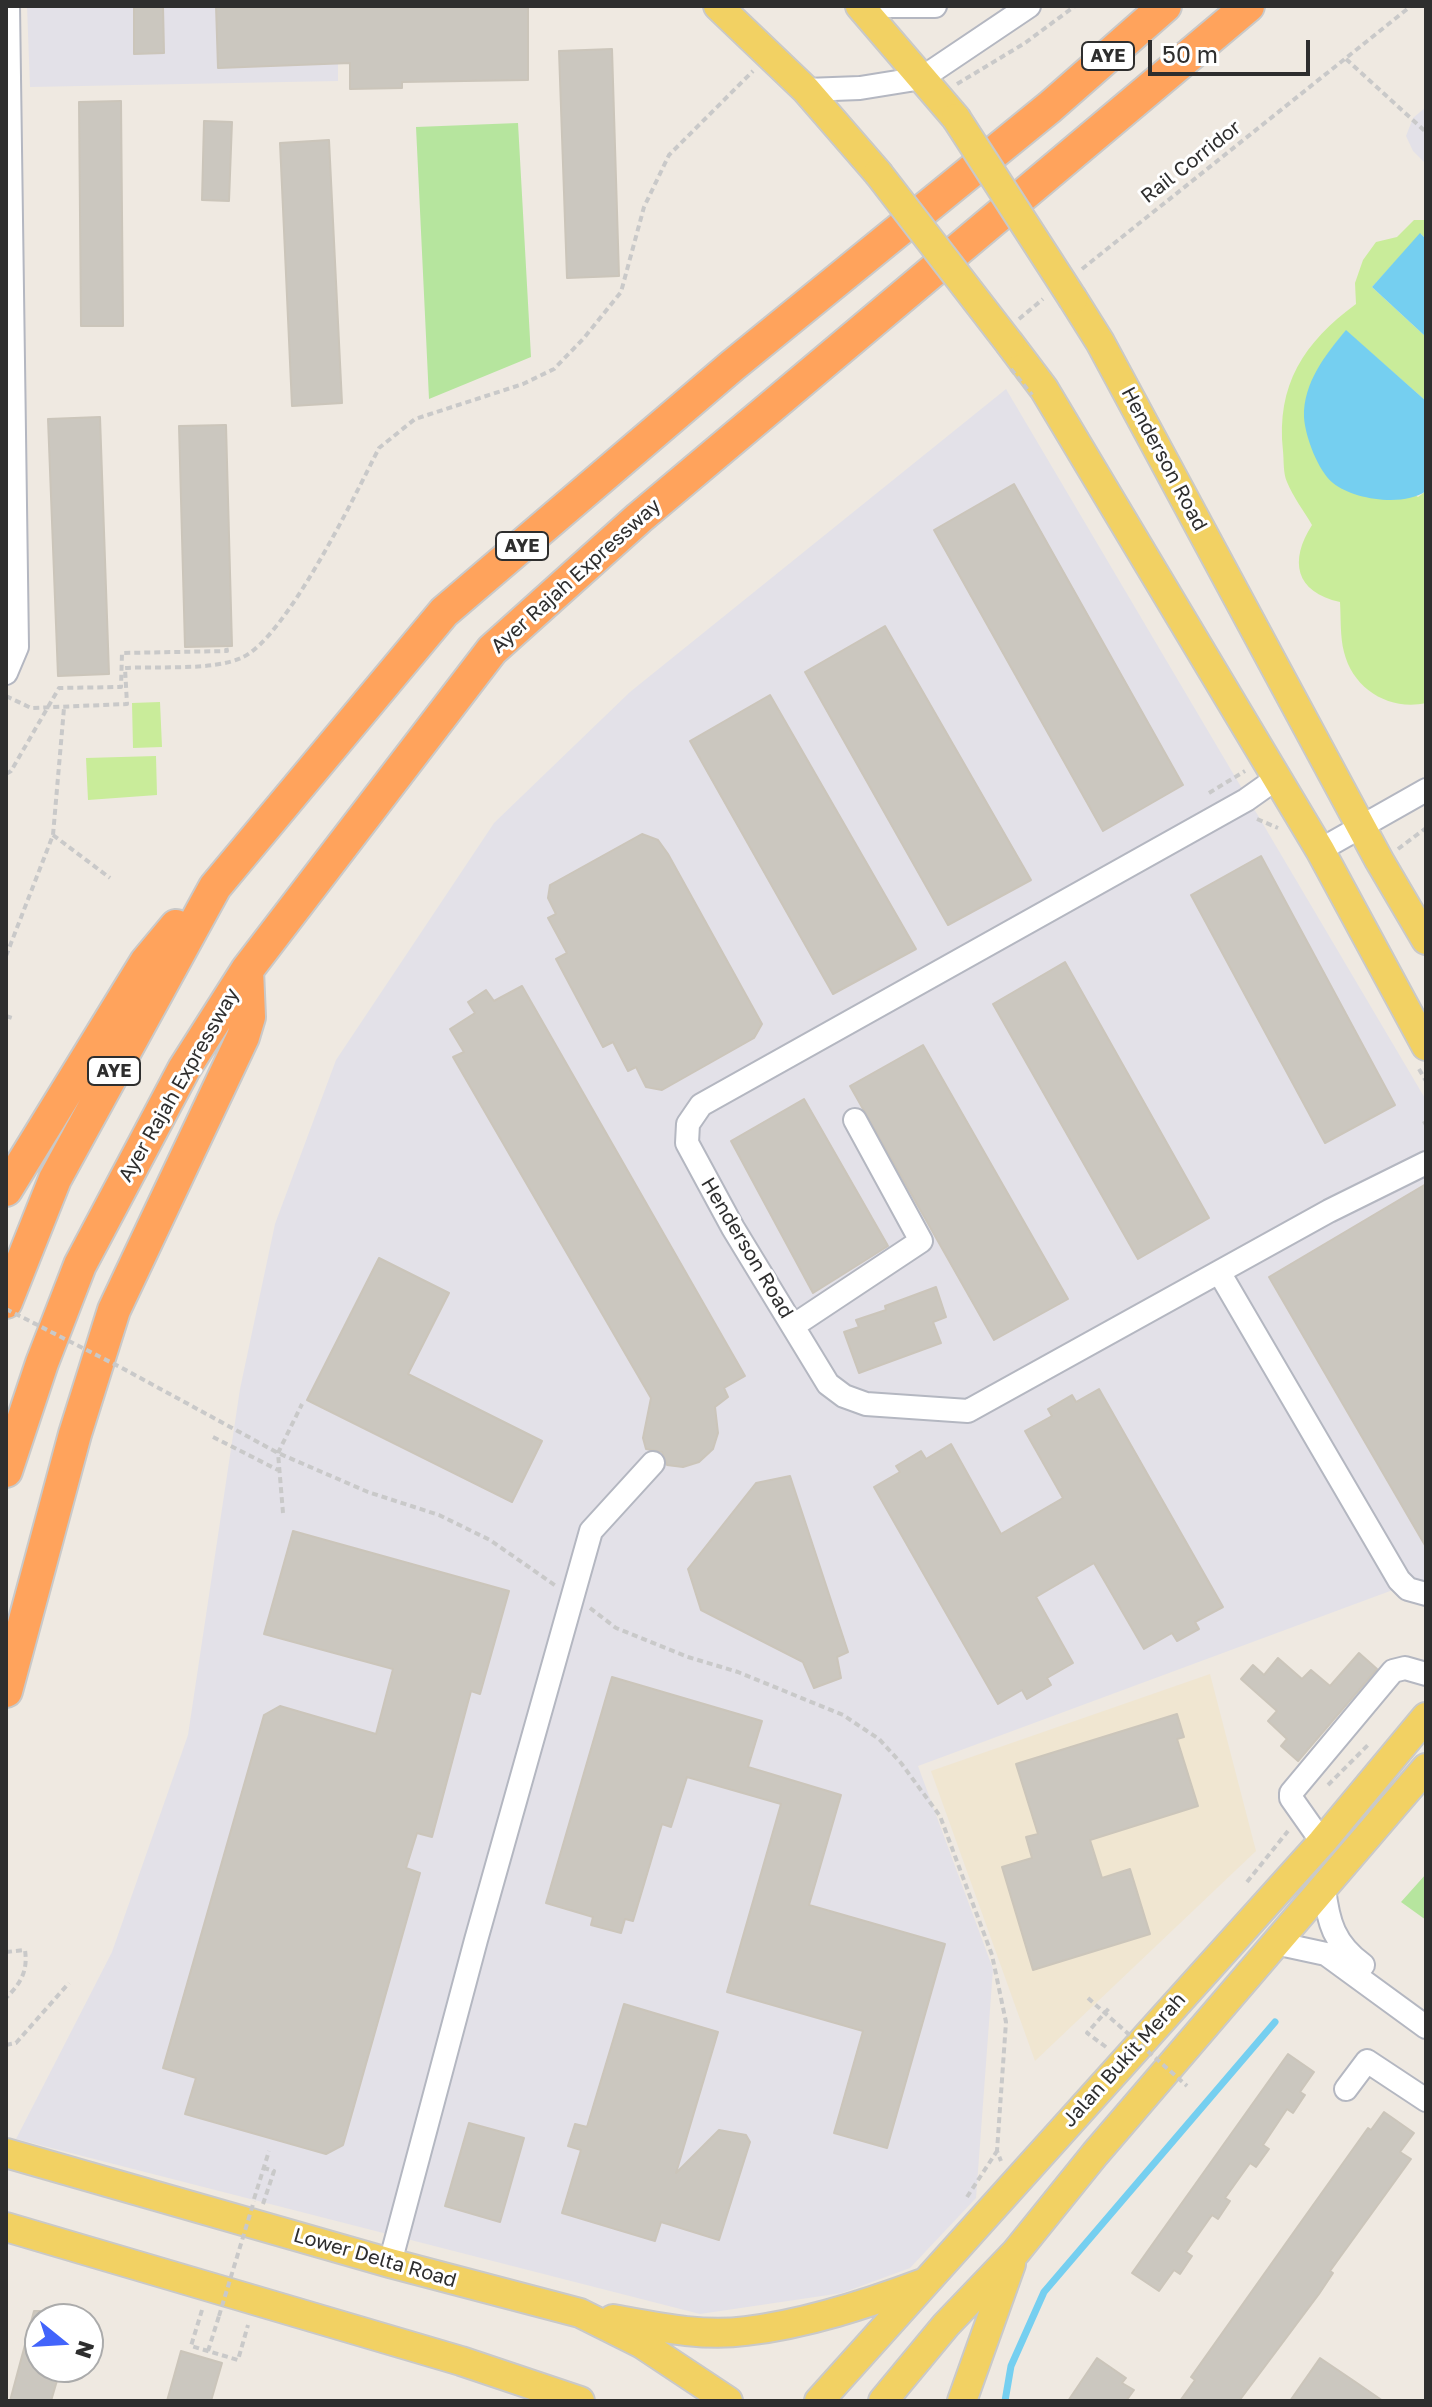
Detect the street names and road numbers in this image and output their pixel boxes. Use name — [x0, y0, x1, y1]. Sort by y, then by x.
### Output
road number: AYE — [1082, 42, 1134, 70]
street label: Rail Corridor — [1136, 116, 1246, 208]
street label: Henderson Road — [1116, 383, 1212, 535]
street label: Ayer Rajah Expressway — [486, 494, 666, 658]
road number: AYE — [496, 532, 548, 560]
street label: Ayer Rajah Expressway — [114, 984, 244, 1186]
road number: AYE — [88, 1057, 140, 1085]
street label: Henderson Road — [696, 1173, 798, 1323]
street label: Jalan Bukit Merah — [1057, 1988, 1191, 2132]
street label: Lower Delta Road — [291, 2223, 459, 2293]

